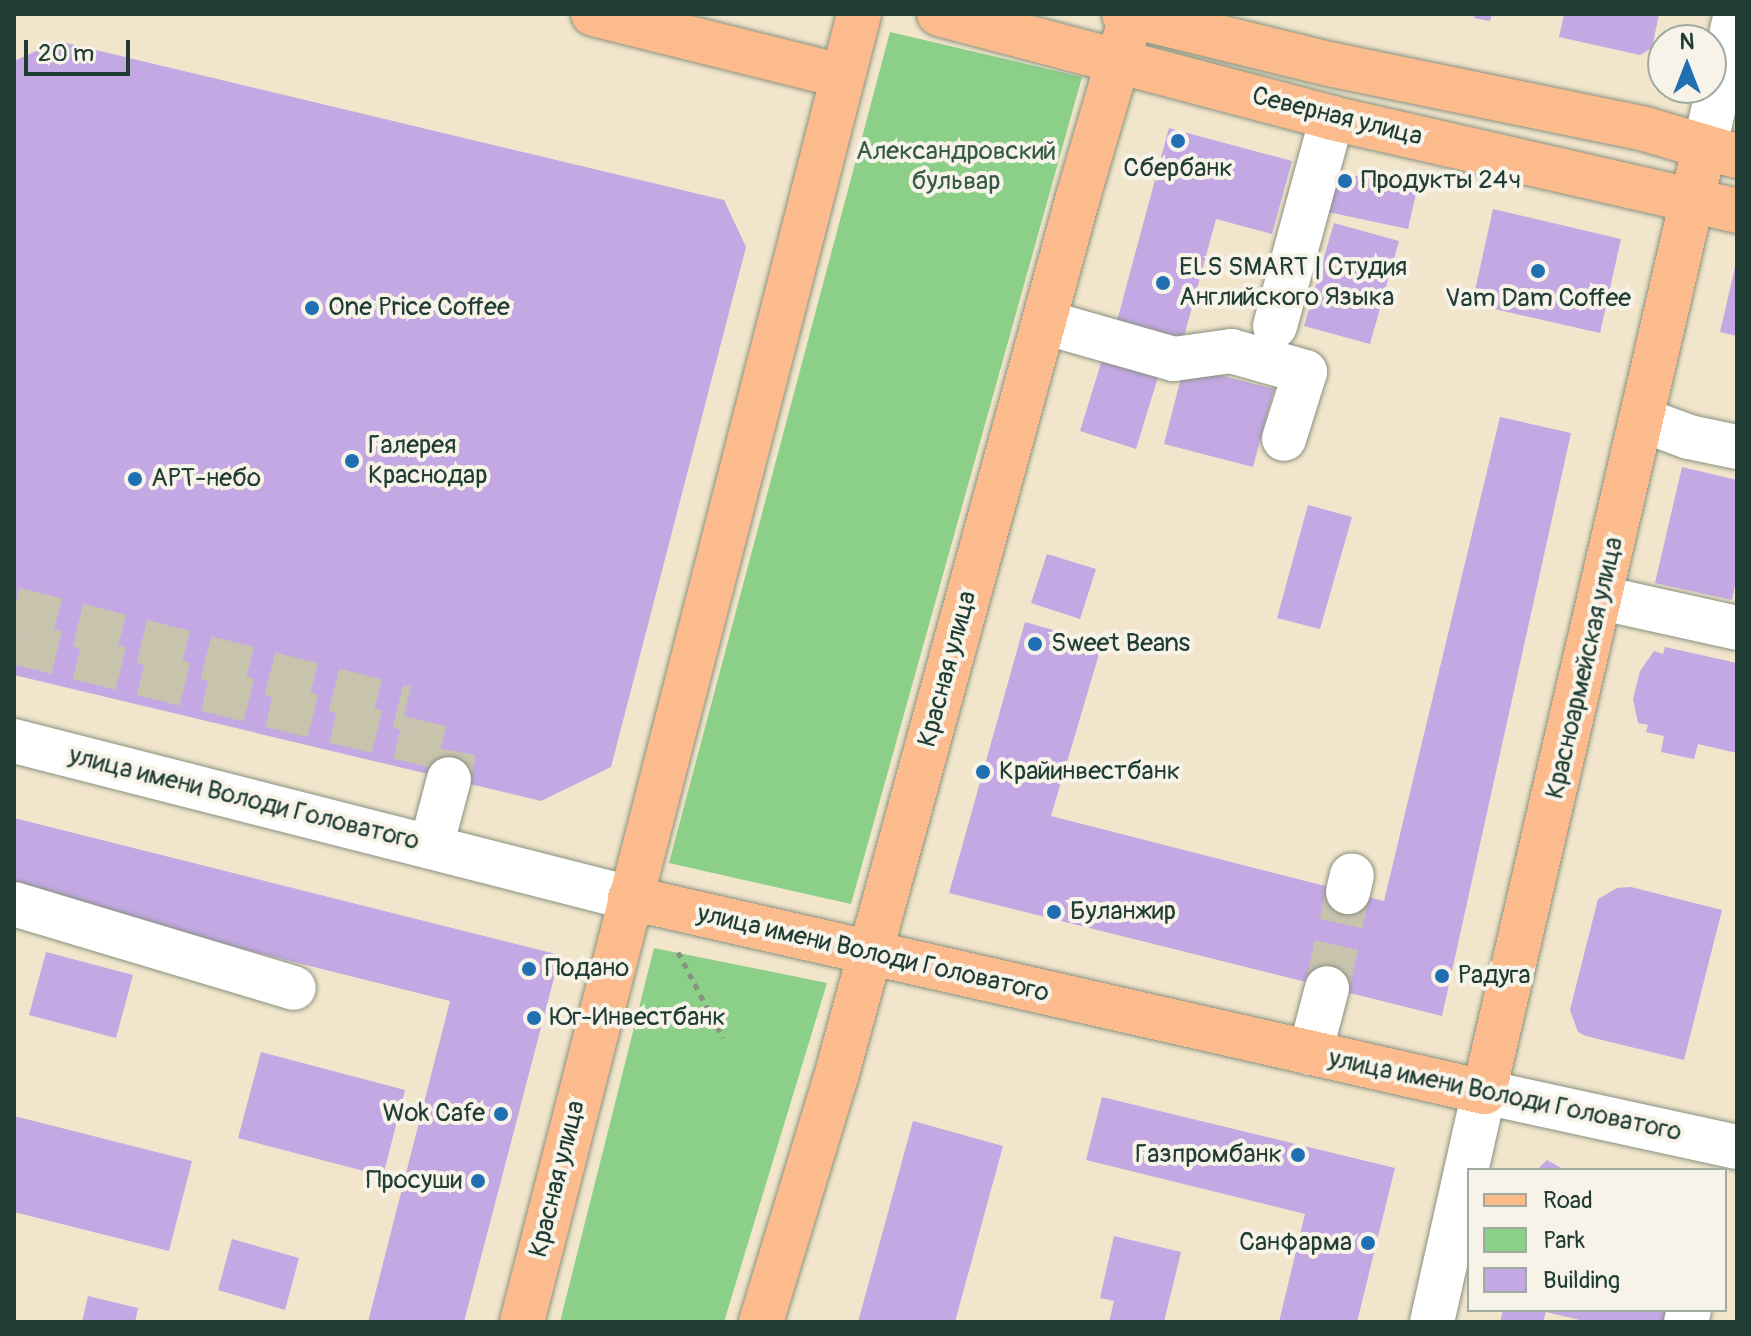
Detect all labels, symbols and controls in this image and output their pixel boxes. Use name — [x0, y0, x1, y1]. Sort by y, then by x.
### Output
scale bar — [28, 24, 134, 74]
north arrow — [1647, 24, 1727, 104]
text: N — [1680, 28, 1694, 56]
text: 20 m — [38, 39, 94, 68]
street label: Северная улица — [1249, 81, 1425, 153]
marker: Сбербанк — [1169, 132, 1187, 150]
park label: Александровский бульвар — [856, 136, 1056, 198]
place label: Сбербанк — [1123, 153, 1233, 185]
place label: Продукты 24ч — [1361, 165, 1521, 197]
marker: Продукты 24ч — [1336, 172, 1354, 190]
place label: ELS SMART | Студия Английского Языка — [1179, 252, 1407, 314]
marker: Vam Dam Coffee — [1529, 262, 1547, 280]
marker: ELS SMART | Студия Английского Языка — [1154, 274, 1172, 292]
place label: Vam Dam Coffee — [1445, 283, 1631, 315]
place label: One Price Coffee — [328, 292, 510, 324]
marker: One Price Coffee — [303, 299, 321, 317]
place label: Галерея Краснодар — [368, 430, 487, 492]
marker: Галерея Краснодар — [343, 452, 361, 470]
place label: АРТ-небо — [151, 463, 261, 495]
marker: АРТ-небо — [126, 470, 144, 488]
street label: Красноармейская улица — [1540, 534, 1630, 802]
street label: Красная улица — [912, 588, 984, 750]
place label: Sweet Beans — [1051, 628, 1190, 660]
marker: Sweet Beans — [1026, 635, 1044, 653]
street label: улица имени Володи Головатого — [66, 740, 422, 858]
place label: Крайинвестбанк — [999, 756, 1180, 788]
marker: Крайинвестбанк — [974, 763, 992, 781]
place label: Буланжир — [1070, 896, 1176, 928]
street label: улица имени Володи Головатого — [694, 898, 1052, 1010]
marker: Буланжир — [1045, 903, 1063, 921]
place label: Подано — [545, 953, 629, 985]
marker: Подано — [520, 960, 538, 978]
place label: Радуга — [1458, 960, 1531, 992]
marker: Радуга — [1433, 967, 1451, 985]
place label: Юг-Инвестбанк — [550, 1002, 726, 1034]
marker: Юг-Инвестбанк — [525, 1009, 543, 1027]
street label: улица имени Володи Головатого — [1326, 1043, 1684, 1149]
place label: Wok Cafe — [382, 1098, 485, 1130]
street label: Красная улица — [523, 1098, 593, 1260]
marker: Wok Cafe — [492, 1105, 510, 1123]
place label: Газпромбанк — [1135, 1139, 1282, 1171]
marker: Газпромбанк — [1289, 1146, 1307, 1164]
place label: Просуши — [366, 1165, 462, 1197]
legend — [1467, 1168, 1727, 1312]
marker: Просуши — [469, 1172, 487, 1190]
text: Road — [1543, 1186, 1593, 1215]
text: Park — [1543, 1226, 1585, 1255]
place label: Санфарма — [1239, 1227, 1352, 1259]
marker: Санфарма — [1359, 1234, 1377, 1252]
text: Building — [1543, 1266, 1620, 1295]

